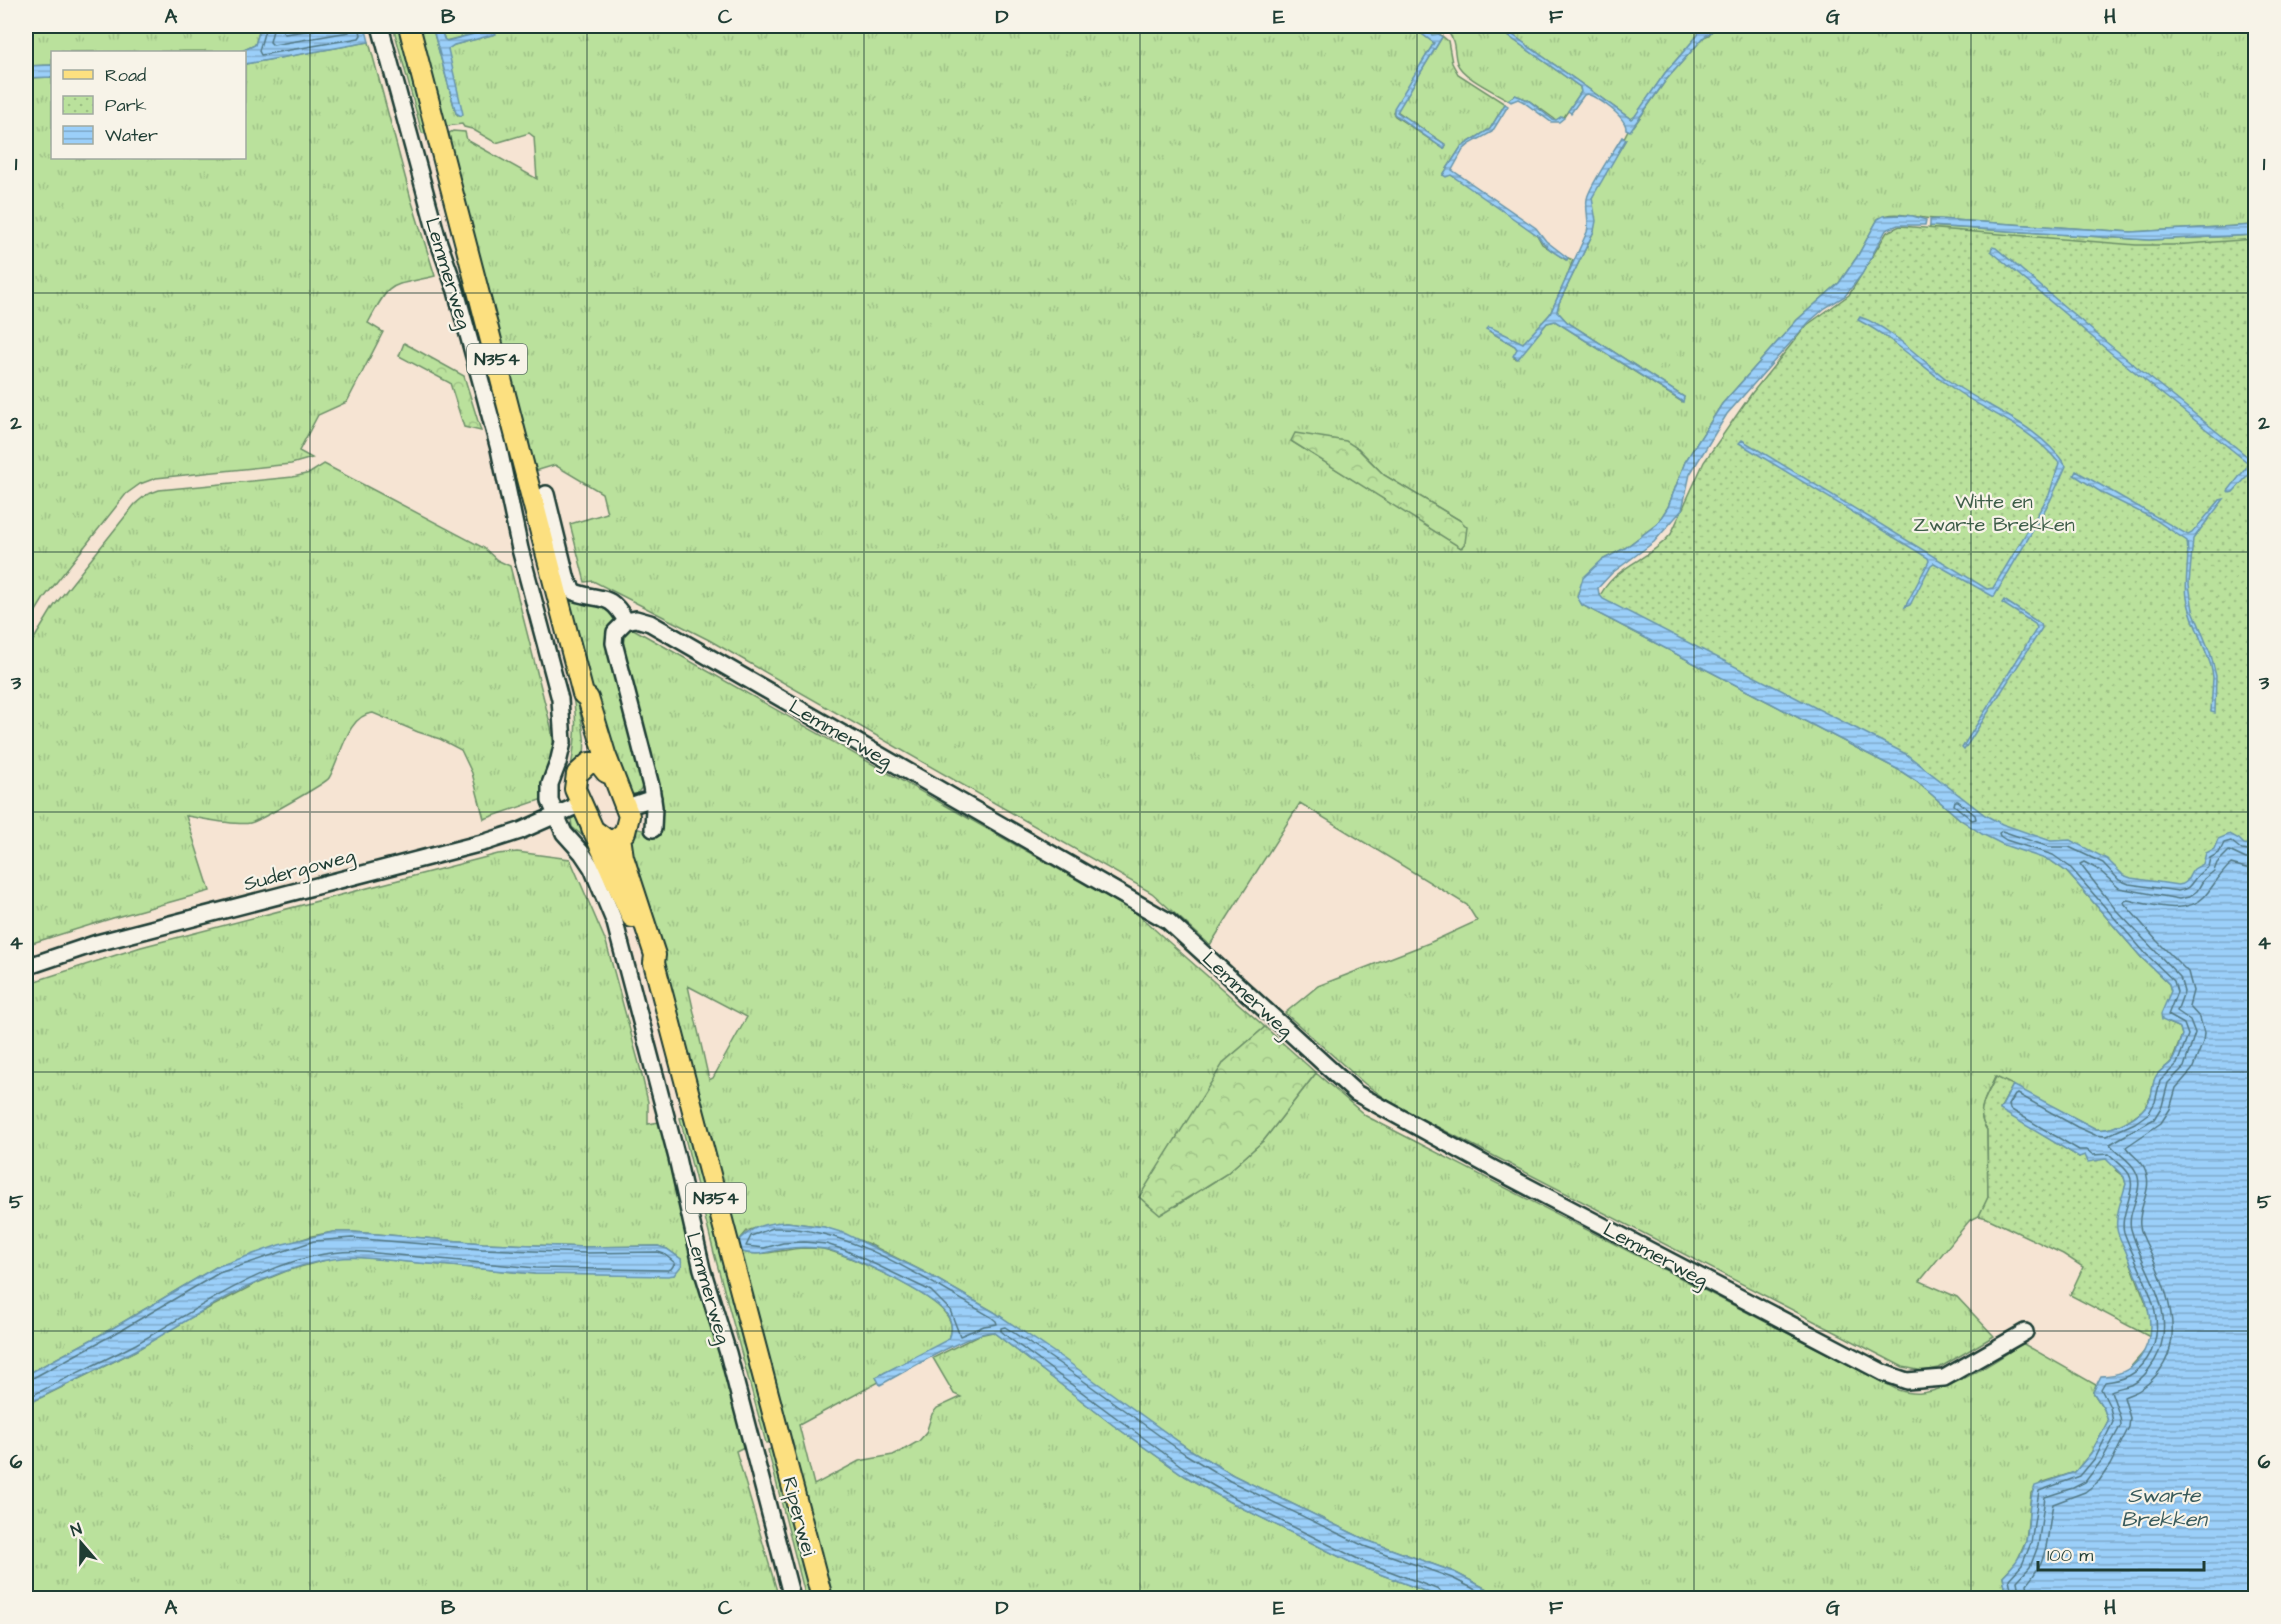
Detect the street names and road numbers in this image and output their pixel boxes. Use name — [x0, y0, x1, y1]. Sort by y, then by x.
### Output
street label: Lemmerweg — [417, 214, 478, 333]
road number: N354 — [467, 344, 527, 374]
street label: Lemmerweg — [783, 693, 897, 776]
street label: Sudergoweg — [241, 842, 358, 899]
street label: Lemmerweg — [1195, 945, 1299, 1045]
road number: N354 — [686, 1183, 746, 1213]
street label: Lemmerweg — [1598, 1216, 1713, 1295]
street label: Lemmerweg — [678, 1229, 737, 1348]
street label: Riperwei — [775, 1474, 823, 1559]

